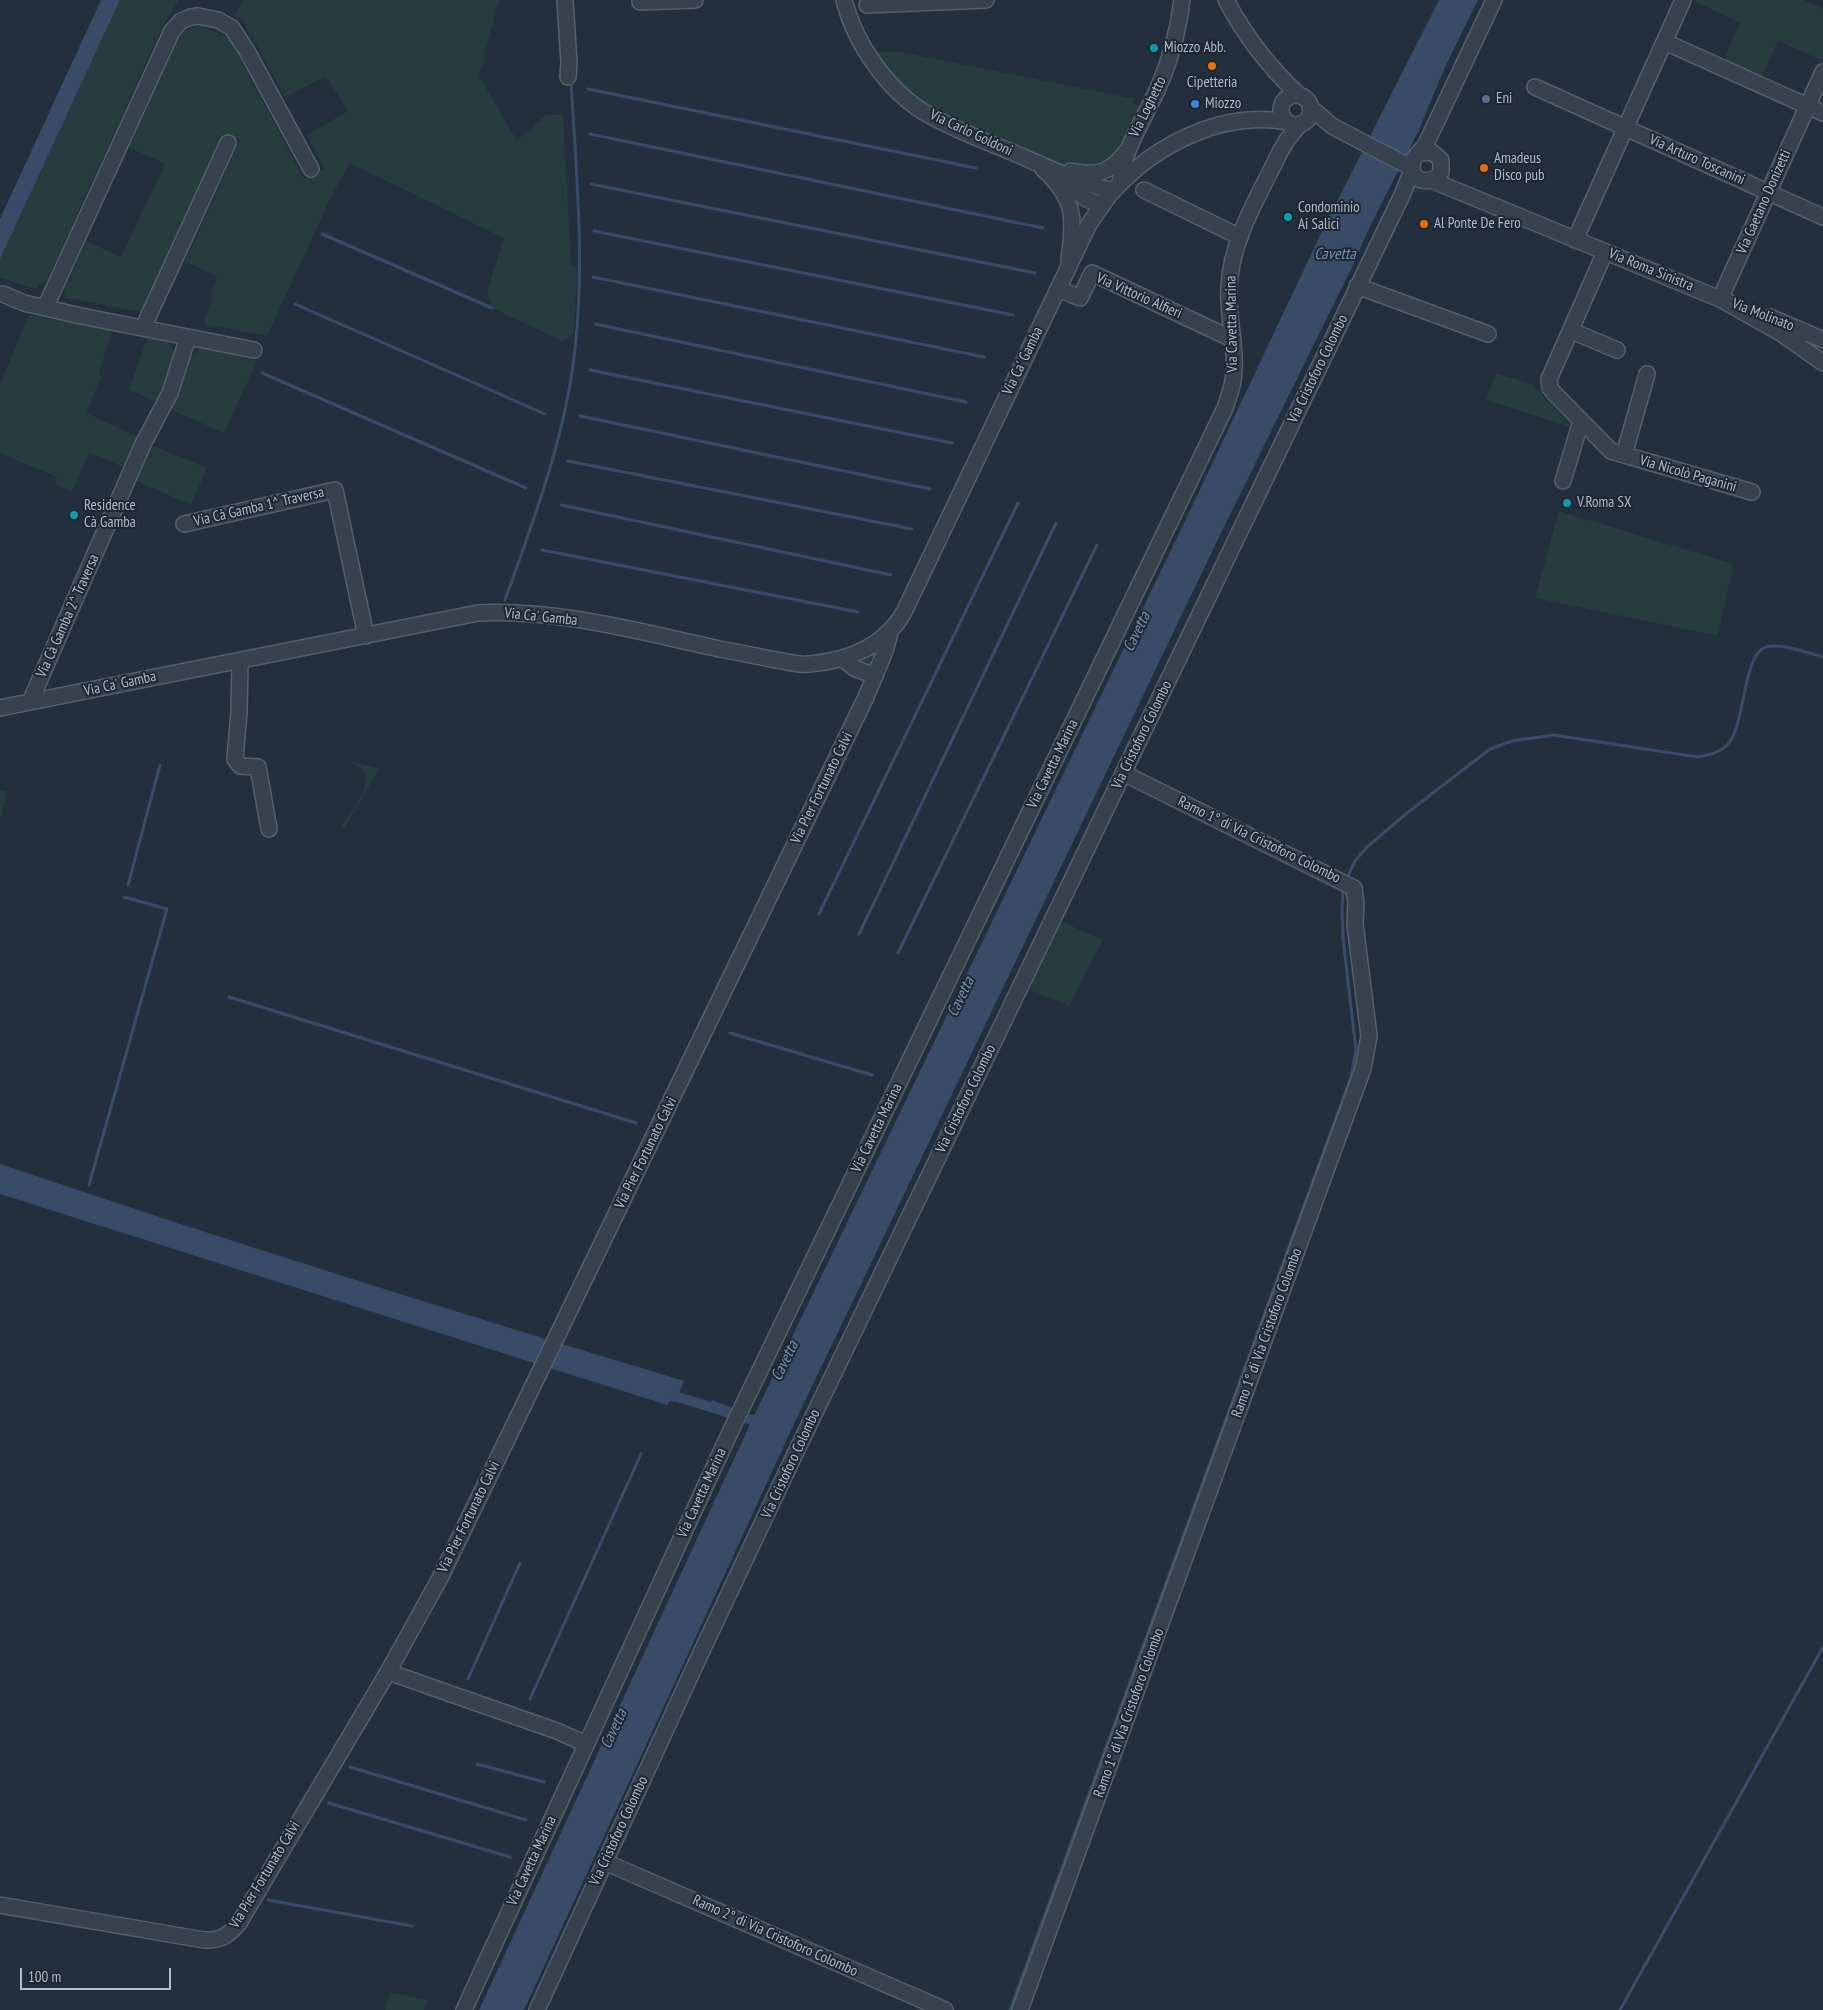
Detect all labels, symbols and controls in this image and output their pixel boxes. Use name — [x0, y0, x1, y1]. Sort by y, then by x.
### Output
place label: Miozzo Abb. — [1164, 39, 1226, 57]
marker: Miozzo Abb. — [1148, 42, 1160, 54]
marker: Cipetteria — [1206, 60, 1218, 72]
street label: Via Loghetto — [1126, 74, 1170, 140]
place label: Cipetteria — [1187, 74, 1237, 92]
place label: Eni — [1496, 90, 1512, 108]
marker: Eni — [1480, 93, 1492, 105]
place label: Miozzo — [1205, 95, 1241, 113]
marker: Miozzo — [1189, 98, 1201, 110]
street label: Via Carlo Goldoni — [927, 106, 1015, 160]
street label: Via Arturo Toscanini — [1646, 131, 1748, 189]
street label: Via Gaetano Donizetti — [1733, 147, 1795, 257]
place label: Amadeus Disco pub — [1494, 150, 1544, 185]
marker: Amadeus Disco pub — [1478, 162, 1490, 174]
place label: Condominio Ai Salici — [1298, 199, 1360, 234]
marker: Condominio Ai Salici — [1282, 211, 1294, 223]
place label: Al Ponte De Fero — [1434, 215, 1521, 233]
marker: Al Ponte De Fero — [1418, 218, 1430, 230]
water label: Cavetta — [1314, 244, 1356, 264]
street label: Via Roma Sinistra — [1606, 245, 1696, 295]
street label: Via Vittorio Alfieri — [1093, 269, 1185, 323]
street label: Via Cavetta Marina — [1222, 275, 1242, 373]
street label: Via Molinato — [1729, 295, 1797, 335]
street label: Via Cristoforo Colombo — [1284, 312, 1352, 426]
street label: Via Ca' Gamba — [999, 324, 1047, 398]
street label: Via Nicolò Paganini — [1637, 452, 1739, 496]
street label: Via Cà Gamba 1^ Traversa — [192, 483, 326, 531]
place label: V.Roma SX — [1577, 494, 1631, 512]
place label: Residence Cà Gamba — [84, 497, 136, 532]
marker: V.Roma SX — [1561, 497, 1573, 509]
marker: Residence Cà Gamba — [68, 509, 80, 521]
street label: Via Cà Gamba 2^ Traversa — [33, 552, 103, 680]
street label: Via Ca' Gamba — [504, 604, 578, 630]
water label: Cavetta — [1119, 609, 1155, 655]
street label: Via Ca' Gamba — [82, 668, 158, 700]
street label: Via Cristoforo Colombo — [1108, 678, 1176, 792]
street label: Via Cavetta Marina — [1024, 716, 1082, 812]
street label: Via Pier Fortunato Calvi — [787, 729, 857, 847]
street label: Ramo 1° di Via Cristoforo Colombo — [1175, 793, 1343, 887]
water label: Cavetta — [943, 974, 979, 1020]
street label: Via Cristoforo Colombo — [932, 1042, 1000, 1156]
street label: Via Cavetta Marina — [848, 1080, 906, 1176]
street label: Via Pier Fortunato Calvi — [611, 1094, 681, 1212]
street label: Ramo 1° di Via Cristoforo Colombo — [1228, 1246, 1306, 1420]
water label: Cavetta — [767, 1338, 803, 1384]
street label: Via Cristoforo Colombo — [758, 1407, 824, 1521]
street label: Via Cavetta Marina — [673, 1445, 731, 1541]
street label: Via Pier Fortunato Calvi — [434, 1458, 504, 1576]
street label: Ramo 1° di Via Cristoforo Colombo — [1090, 1626, 1168, 1800]
water label: Cavetta — [597, 1706, 631, 1752]
street label: Via Cristoforo Colombo — [586, 1774, 652, 1888]
street label: Via Cavetta Marina — [503, 1813, 561, 1909]
street label: Via Pier Fortunato Calvi — [226, 1818, 304, 1932]
street label: Ramo 2° di Via Cristoforo Colombo — [690, 1891, 860, 1981]
scale bar — [22, 1958, 174, 1990]
text: 100 m — [28, 1967, 61, 1986]

